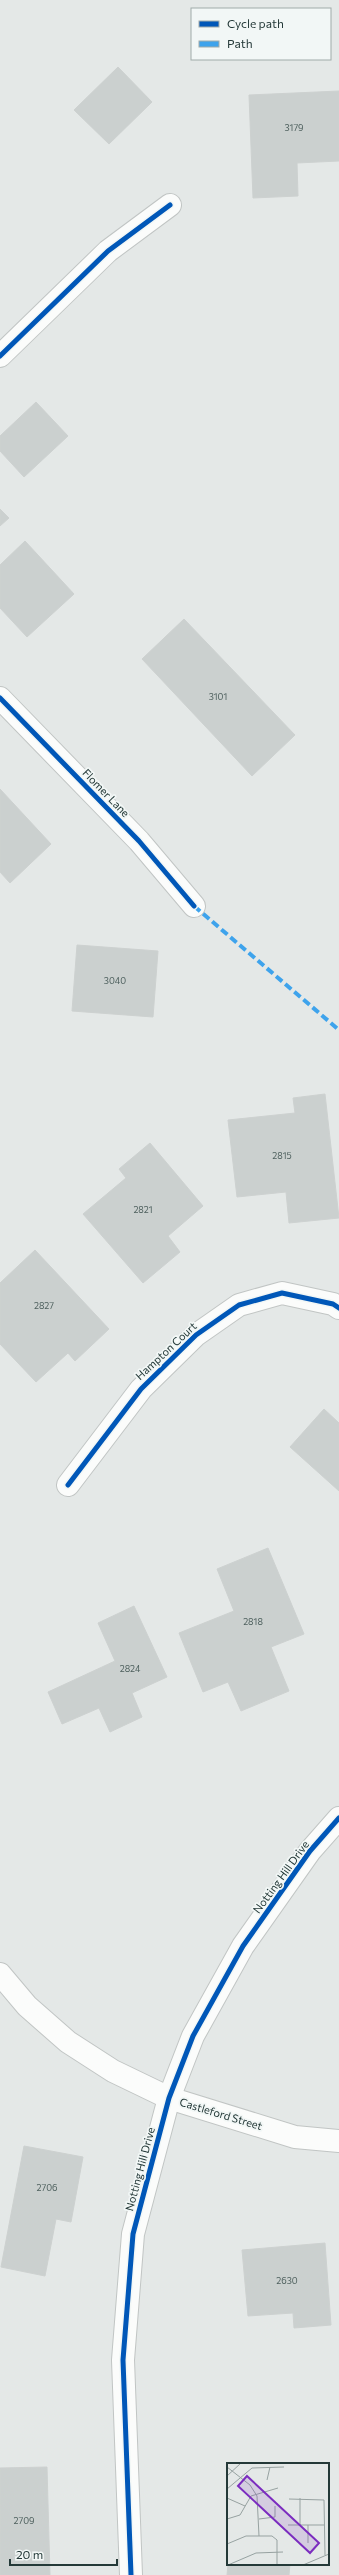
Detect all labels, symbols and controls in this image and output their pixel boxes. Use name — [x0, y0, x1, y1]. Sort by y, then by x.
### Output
legend — [191, 8, 331, 60]
text: Cycle path — [227, 16, 284, 30]
text: Path — [227, 36, 253, 50]
house number: 3179 — [284, 122, 304, 133]
house number: 3101 — [209, 691, 227, 702]
street label: Flomer Lane — [80, 766, 133, 820]
house number: 3040 — [104, 975, 126, 986]
house number: 2815 — [272, 1150, 292, 1161]
house number: 2821 — [133, 1204, 153, 1215]
house number: 2827 — [34, 1300, 54, 1311]
street label: Hampton Court — [132, 1319, 199, 1382]
house number: 2818 — [243, 1616, 263, 1627]
house number: 2824 — [120, 1663, 141, 1674]
street label: Notting Hill Drive — [250, 1838, 311, 1915]
street label: Castleford Street — [178, 2095, 264, 2132]
street label: Notting Hill Drive — [122, 2125, 157, 2212]
house number: 2706 — [36, 2182, 58, 2193]
house number: 2630 — [276, 2275, 298, 2286]
inset map — [227, 2463, 329, 2565]
house number: 2709 — [13, 2515, 35, 2526]
scale bar — [10, 2541, 117, 2567]
text: 20 m — [16, 2547, 43, 2561]

